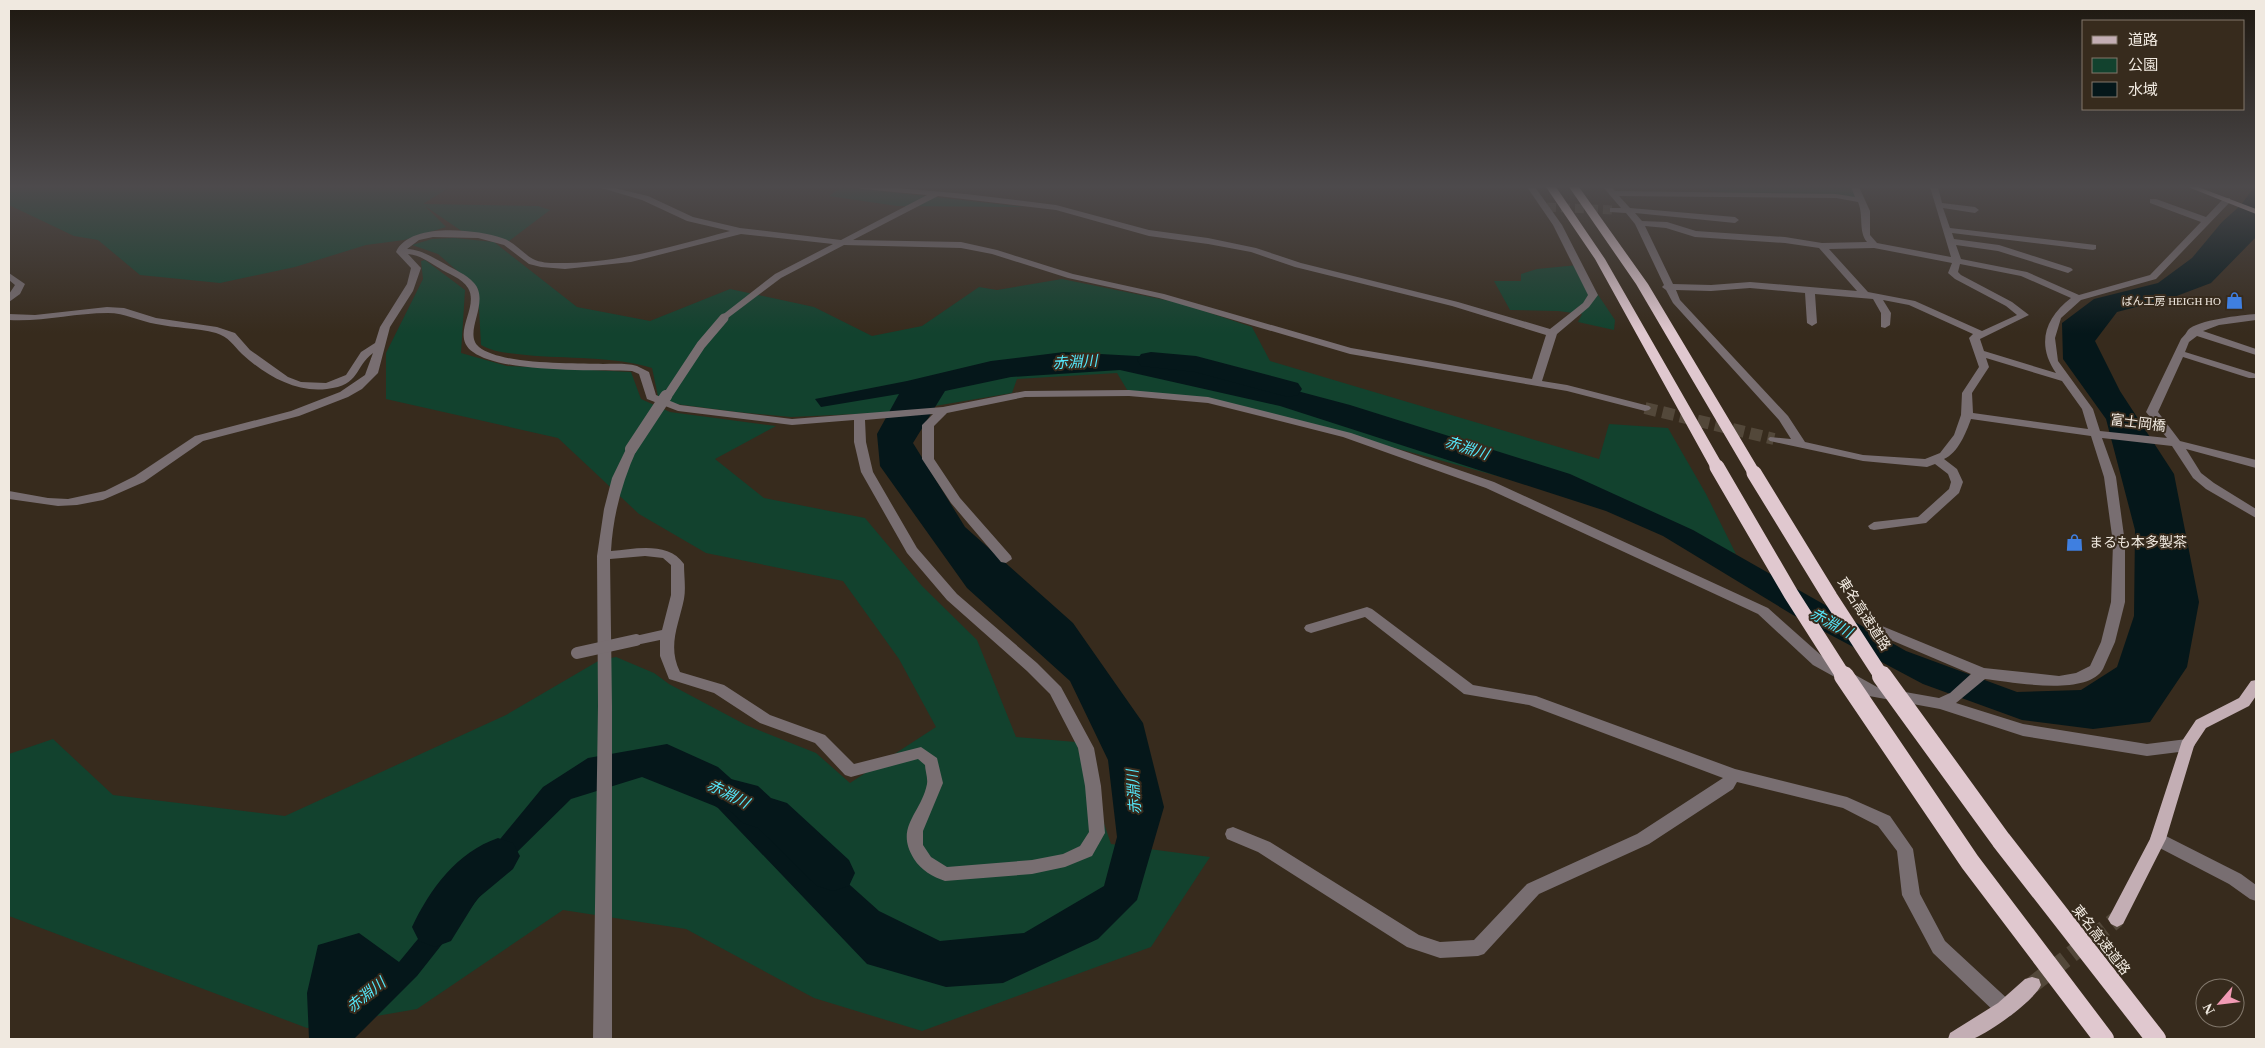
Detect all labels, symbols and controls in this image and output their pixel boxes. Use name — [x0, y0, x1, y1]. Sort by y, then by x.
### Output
legend — [2082, 20, 2245, 110]
text: 道路 — [2128, 32, 2158, 48]
text: 公園 — [2128, 57, 2158, 73]
text: 水域 — [2128, 82, 2158, 98]
shop icon: ぱん工房 HEIGH HO — [2225, 291, 2245, 311]
place label: ぱん工房 HEIGH HO — [2121, 295, 2221, 307]
water label: 赤淵川 — [1052, 353, 1100, 371]
street label: 富士岡橋 — [2109, 412, 2167, 434]
water label: 赤淵川 — [1443, 433, 1493, 463]
shop icon: まるも本多製茶 — [2065, 532, 2085, 552]
place label: まるも本多製茶 — [2089, 535, 2187, 550]
street label: 東名高速道路 — [1835, 575, 1893, 653]
water label: 赤淵川 — [1807, 605, 1856, 642]
water label: 赤淵川 — [1124, 767, 1144, 815]
water label: 赤淵川 — [704, 777, 753, 812]
street label: 東名高速道路 — [2069, 902, 2133, 978]
water label: 赤淵川 — [343, 973, 390, 1015]
north arrow — [2195, 978, 2245, 1028]
text: N — [2200, 1001, 2218, 1017]

